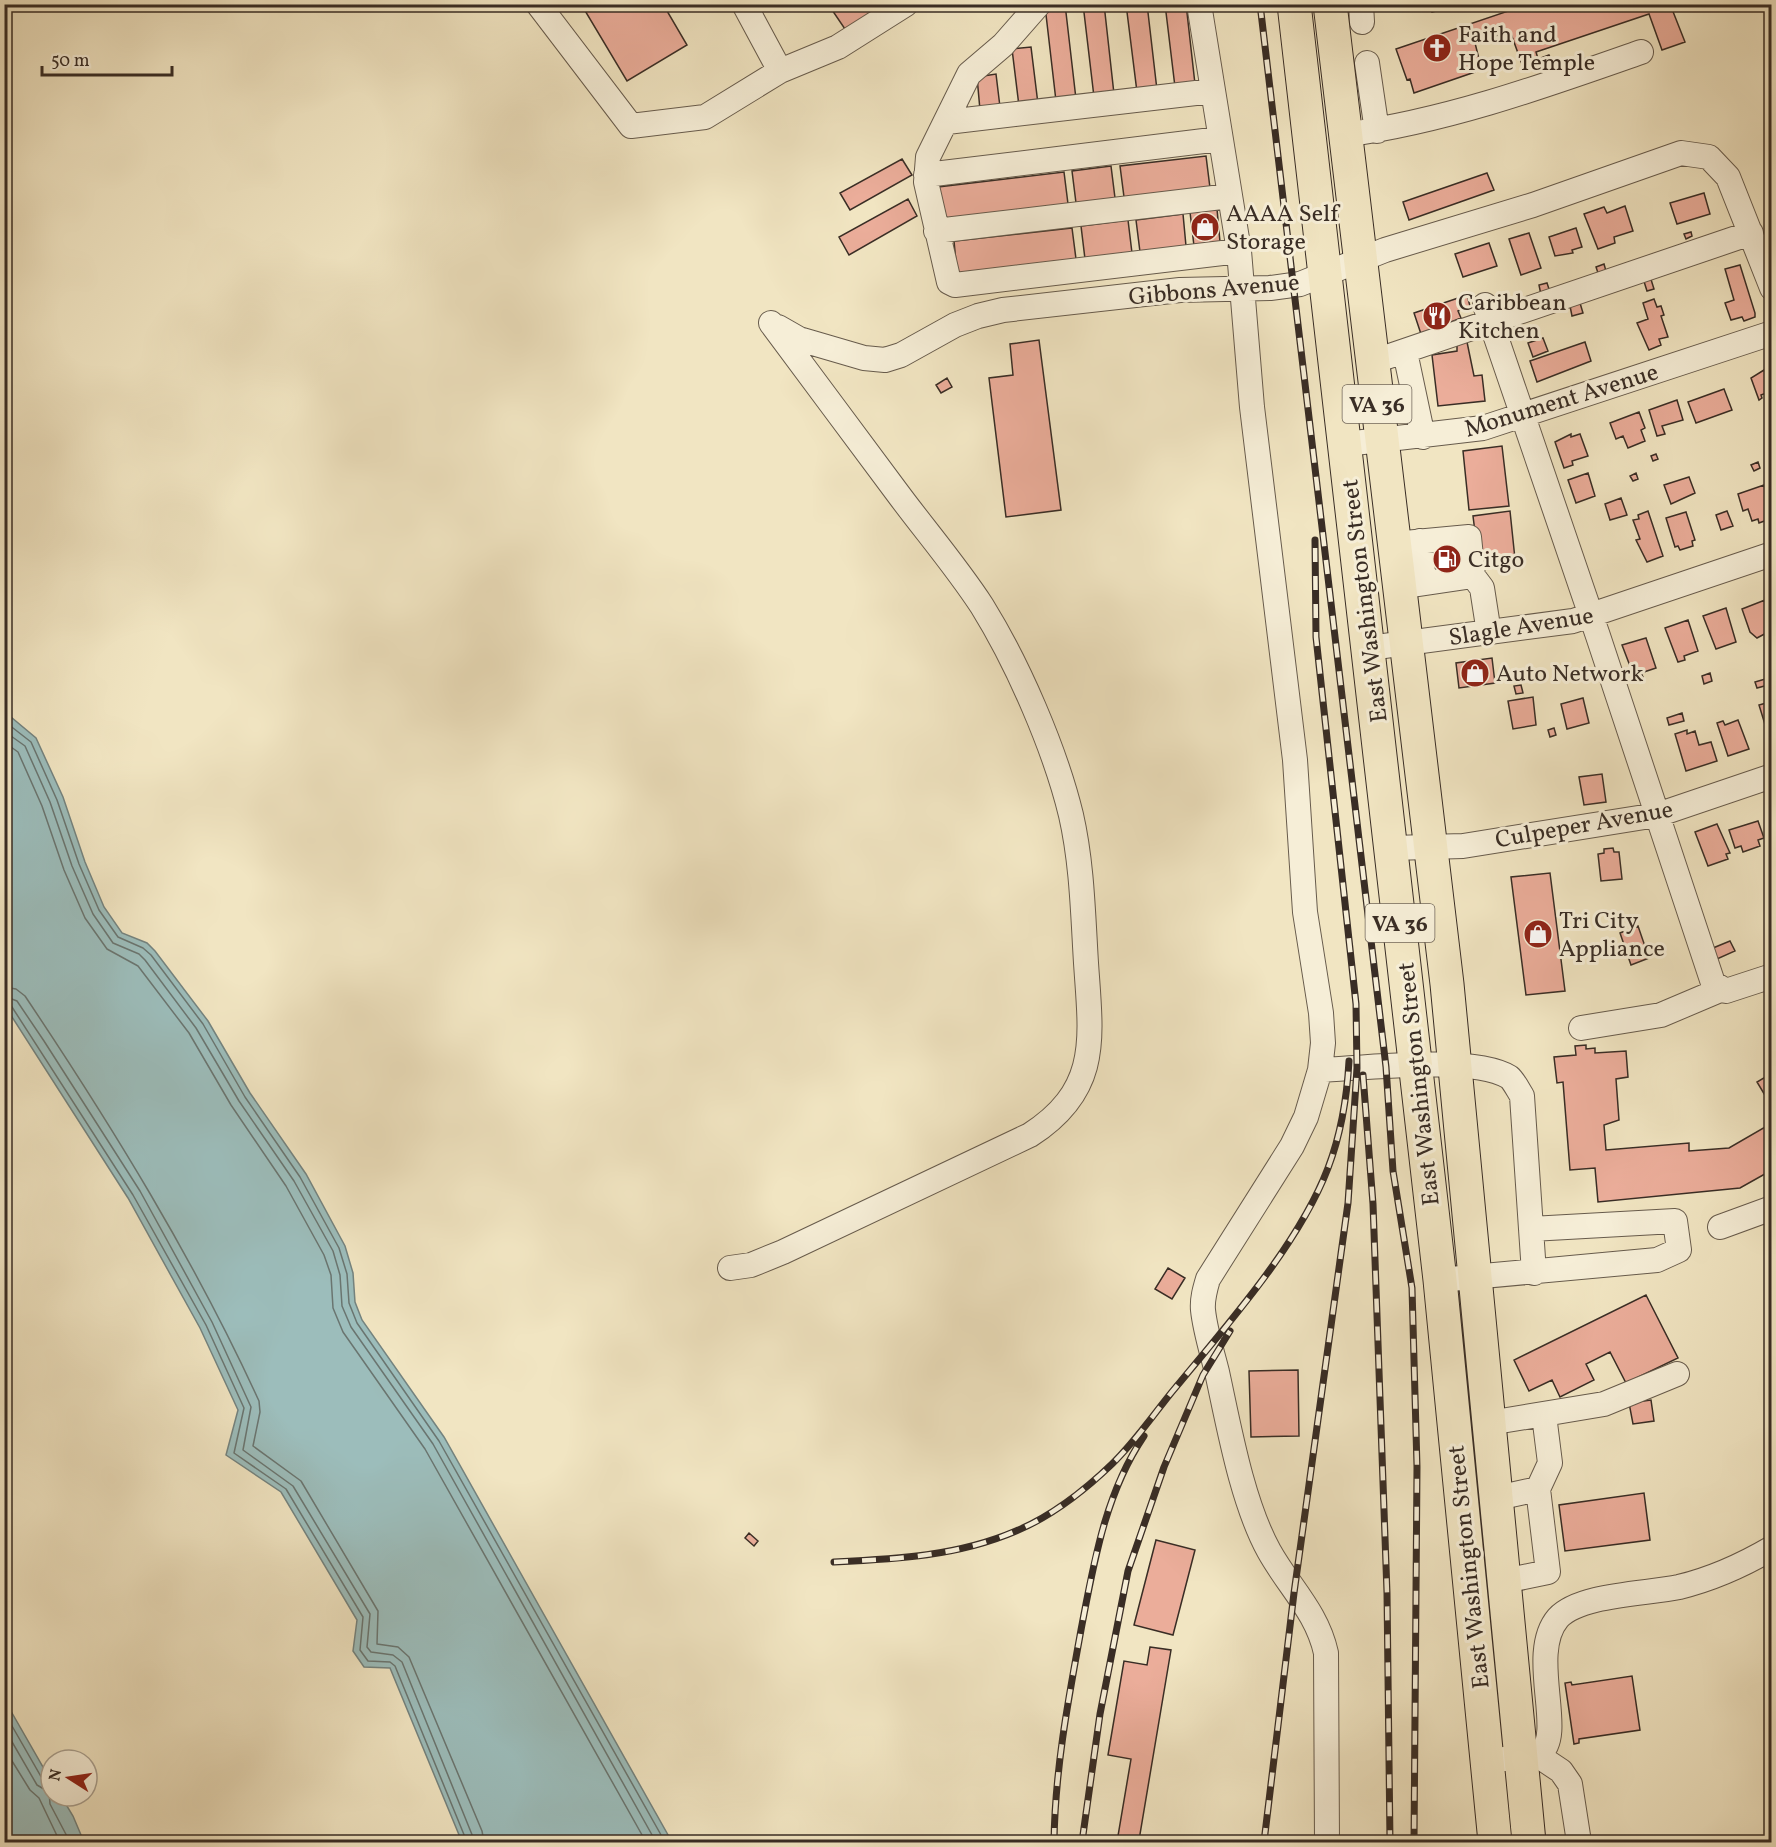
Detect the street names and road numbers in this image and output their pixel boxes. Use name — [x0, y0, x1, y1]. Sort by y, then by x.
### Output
street label: Gibbons Avenue — [1127, 267, 1301, 315]
street label: Monument Avenue — [1460, 356, 1663, 448]
road number: VA 36 — [1342, 385, 1412, 423]
street label: East Washington Street — [1334, 477, 1398, 724]
street label: Slagle Avenue — [1446, 600, 1596, 656]
street label: Culpeper Avenue — [1493, 794, 1676, 858]
road number: VA 36 — [1366, 904, 1434, 942]
street label: East Washington Street — [1390, 960, 1450, 1207]
street label: East Washington Street — [1440, 1443, 1500, 1690]

